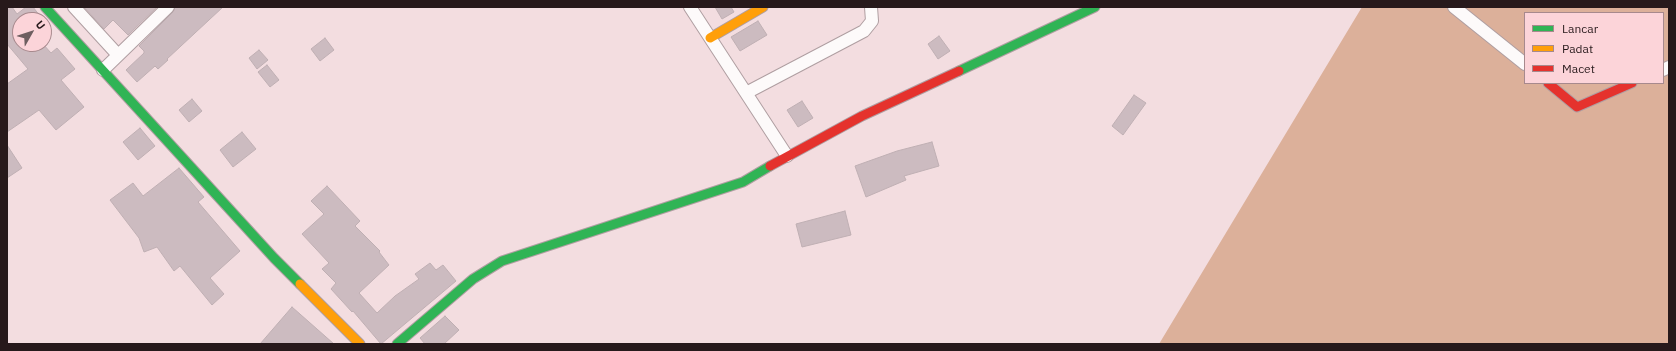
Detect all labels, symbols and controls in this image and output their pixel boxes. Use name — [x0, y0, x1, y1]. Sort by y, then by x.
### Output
north arrow — [12, 12, 52, 52]
legend — [1524, 12, 1664, 84]
text: U — [33, 18, 48, 32]
text: Lancar — [1562, 21, 1598, 36]
text: Padat — [1562, 41, 1593, 56]
text: Macet — [1562, 61, 1595, 76]

